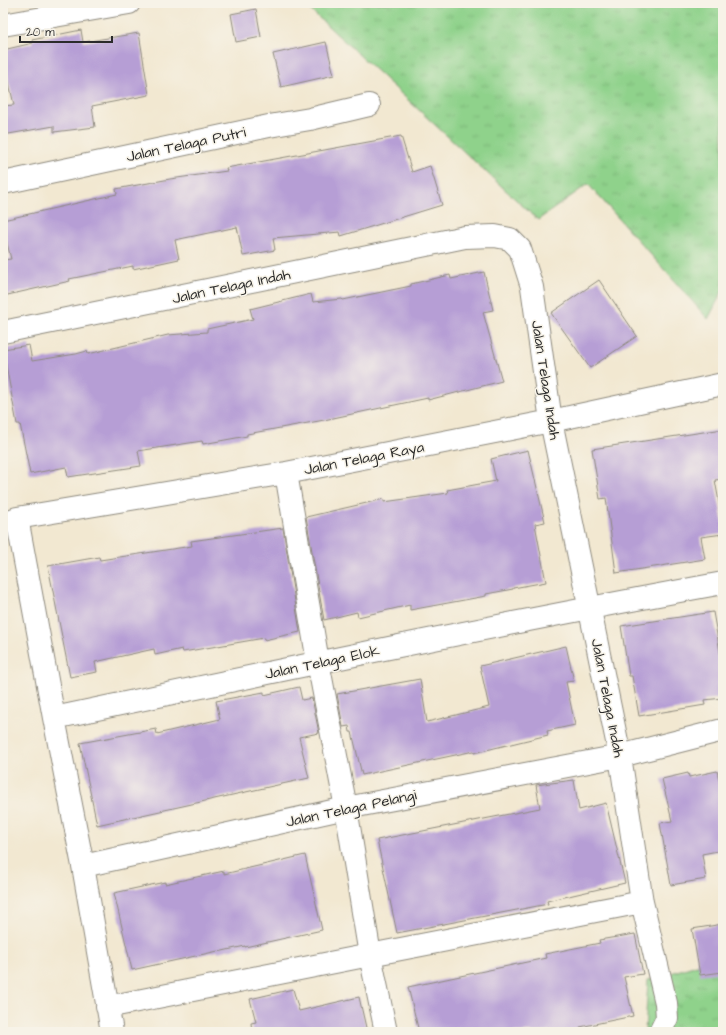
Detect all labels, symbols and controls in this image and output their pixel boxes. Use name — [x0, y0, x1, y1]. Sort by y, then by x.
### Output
scale bar — [20, 18, 112, 44]
text: 20 m — [26, 24, 55, 41]
street label: Jalan Telaga Putri — [124, 121, 249, 168]
street label: Jalan Telaga Indah — [170, 264, 293, 310]
street label: Jalan Telaga Indah — [525, 319, 565, 442]
street label: Jalan Telaga Raya — [302, 436, 427, 481]
street label: Jalan Telaga Indah — [585, 637, 629, 760]
street label: Jalan Telaga Elok — [263, 640, 382, 686]
street label: Jalan Telaga Pelangi — [284, 784, 419, 834]

